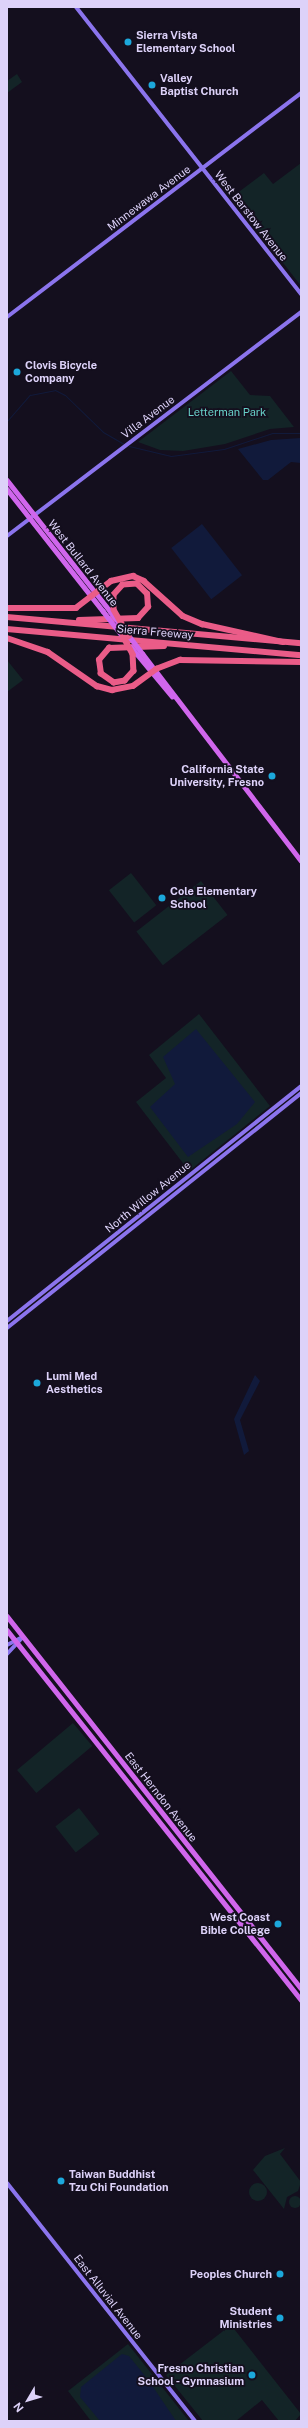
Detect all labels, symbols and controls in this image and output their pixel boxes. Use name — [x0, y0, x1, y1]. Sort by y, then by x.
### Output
place label: Sierra Vista Elementary School — [136, 29, 236, 55]
marker: Sierra Vista Elementary School — [123, 37, 133, 47]
place label: Valley Baptist Church — [160, 72, 239, 98]
marker: Valley Baptist Church — [147, 80, 157, 90]
street label: Minnewawa Avenue — [105, 162, 193, 234]
street label: West Barstow Avenue — [212, 168, 290, 264]
place label: Clovis Bicycle Company — [25, 359, 97, 385]
marker: Clovis Bicycle Company — [12, 367, 22, 377]
street label: Villa Avenue — [119, 393, 177, 441]
park label: Letterman Park — [188, 405, 266, 419]
street label: West Bullard Avenue — [45, 517, 121, 609]
street label: Sierra Freeway — [116, 622, 194, 642]
place label: California State University, Fresno — [169, 763, 264, 789]
marker: California State University, Fresno — [267, 771, 277, 781]
place label: Cole Elementary School — [170, 885, 257, 911]
marker: Cole Elementary School — [157, 893, 167, 903]
street label: North Willow Avenue — [102, 1158, 194, 1236]
place label: Lumi Med Aesthetics — [46, 1370, 102, 1396]
marker: Lumi Med Aesthetics — [31, 1377, 43, 1389]
street label: East Herndon Avenue — [122, 1750, 200, 1844]
place label: West Coast Bible College — [200, 1911, 270, 1937]
marker: West Coast Bible College — [273, 1919, 283, 1929]
place label: Taiwan Buddhist Tzu Chi Foundation — [69, 2168, 169, 2194]
marker: Taiwan Buddhist Tzu Chi Foundation — [56, 2176, 66, 2186]
street label: East Alluvial Avenue — [71, 2252, 145, 2342]
place label: Peoples Church — [190, 2267, 272, 2281]
marker: Peoples Church — [275, 2269, 285, 2279]
place label: Student Ministries — [220, 2305, 272, 2331]
marker: Student Ministries — [275, 2313, 285, 2323]
place label: Fresno Christian School - Gymnasium — [136, 2362, 244, 2388]
marker: Fresno Christian School - Gymnasium — [247, 2370, 257, 2380]
north arrow — [8, 2380, 48, 2420]
text: N — [11, 2400, 26, 2414]

